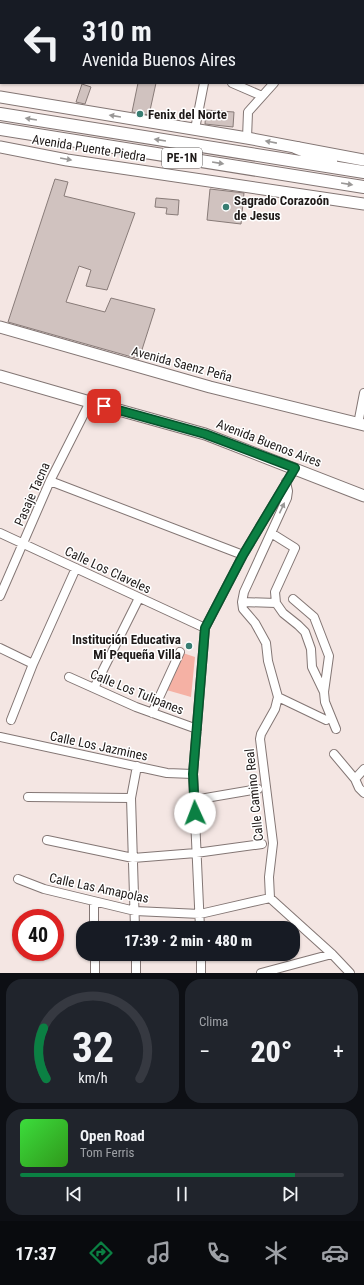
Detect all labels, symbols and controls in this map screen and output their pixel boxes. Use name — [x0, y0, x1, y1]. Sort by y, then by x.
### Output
text: 310 m — [82, 15, 152, 48]
icon: left — [16, 16, 68, 68]
text: Avenida Buenos Aires — [82, 49, 236, 70]
place label: Fenix del Norte — [148, 107, 227, 122]
marker: Fenix del Norte — [135, 109, 145, 119]
one-way arrow — [109, 113, 121, 119]
one-way arrow — [25, 116, 37, 122]
street label: Avenida Puente Piedra — [31, 132, 147, 164]
one-way arrow — [153, 137, 166, 143]
one-way arrow — [264, 139, 277, 145]
road number: PE-1N — [162, 148, 202, 168]
one-way arrow — [60, 157, 72, 163]
one-way arrow — [212, 161, 224, 167]
one-way arrow — [341, 181, 353, 187]
place label: Sagrado Corazoón de Jesus — [234, 193, 329, 223]
marker: Sagrado Corazoón de Jesus — [221, 202, 231, 212]
street label: Avenida Saenz Peña — [130, 343, 234, 385]
pin — [87, 389, 121, 423]
icon: arrive — [93, 395, 115, 417]
street label: Avenida Buenos Aires — [214, 416, 324, 470]
street label: Pasaje Tacna — [11, 460, 53, 528]
one-way arrow — [279, 503, 285, 514]
street label: Calle Los Claveles — [63, 543, 154, 597]
place label: Institución Educativa Mi Pequeña Villa — [72, 632, 181, 662]
marker: Institución Educativa Mi Pequeña Villa — [184, 641, 194, 651]
street label: Calle Los Tulipanes — [88, 666, 186, 718]
street label: Calle Los Jazmines — [49, 728, 149, 764]
street label: Calle Camino Real — [242, 748, 266, 842]
position arrow — [174, 792, 216, 834]
street label: Calle Las Amapolas — [48, 870, 150, 906]
speed limit sign: 40 — [12, 909, 64, 961]
text: 17:39 · 2 min · 480 m — [124, 932, 252, 950]
text: Clima — [199, 1014, 228, 1029]
text: 32 — [71, 1023, 114, 1072]
text: 20° — [250, 1034, 293, 1069]
text: − — [199, 1039, 210, 1064]
text: + — [333, 1039, 344, 1064]
text: km/h — [78, 1070, 107, 1086]
text: Open Road — [80, 1127, 145, 1145]
text: Tom Ferris — [80, 1145, 134, 1160]
icon: previous — [63, 1183, 85, 1205]
icon: pause — [171, 1183, 193, 1205]
icon: next — [279, 1183, 301, 1205]
icon: directions — [87, 1239, 115, 1267]
icon: music — [145, 1239, 173, 1267]
icon: phone — [204, 1239, 232, 1267]
icon: climate — [262, 1239, 290, 1267]
icon: car — [321, 1239, 349, 1267]
text: 17:37 — [15, 1243, 57, 1264]

